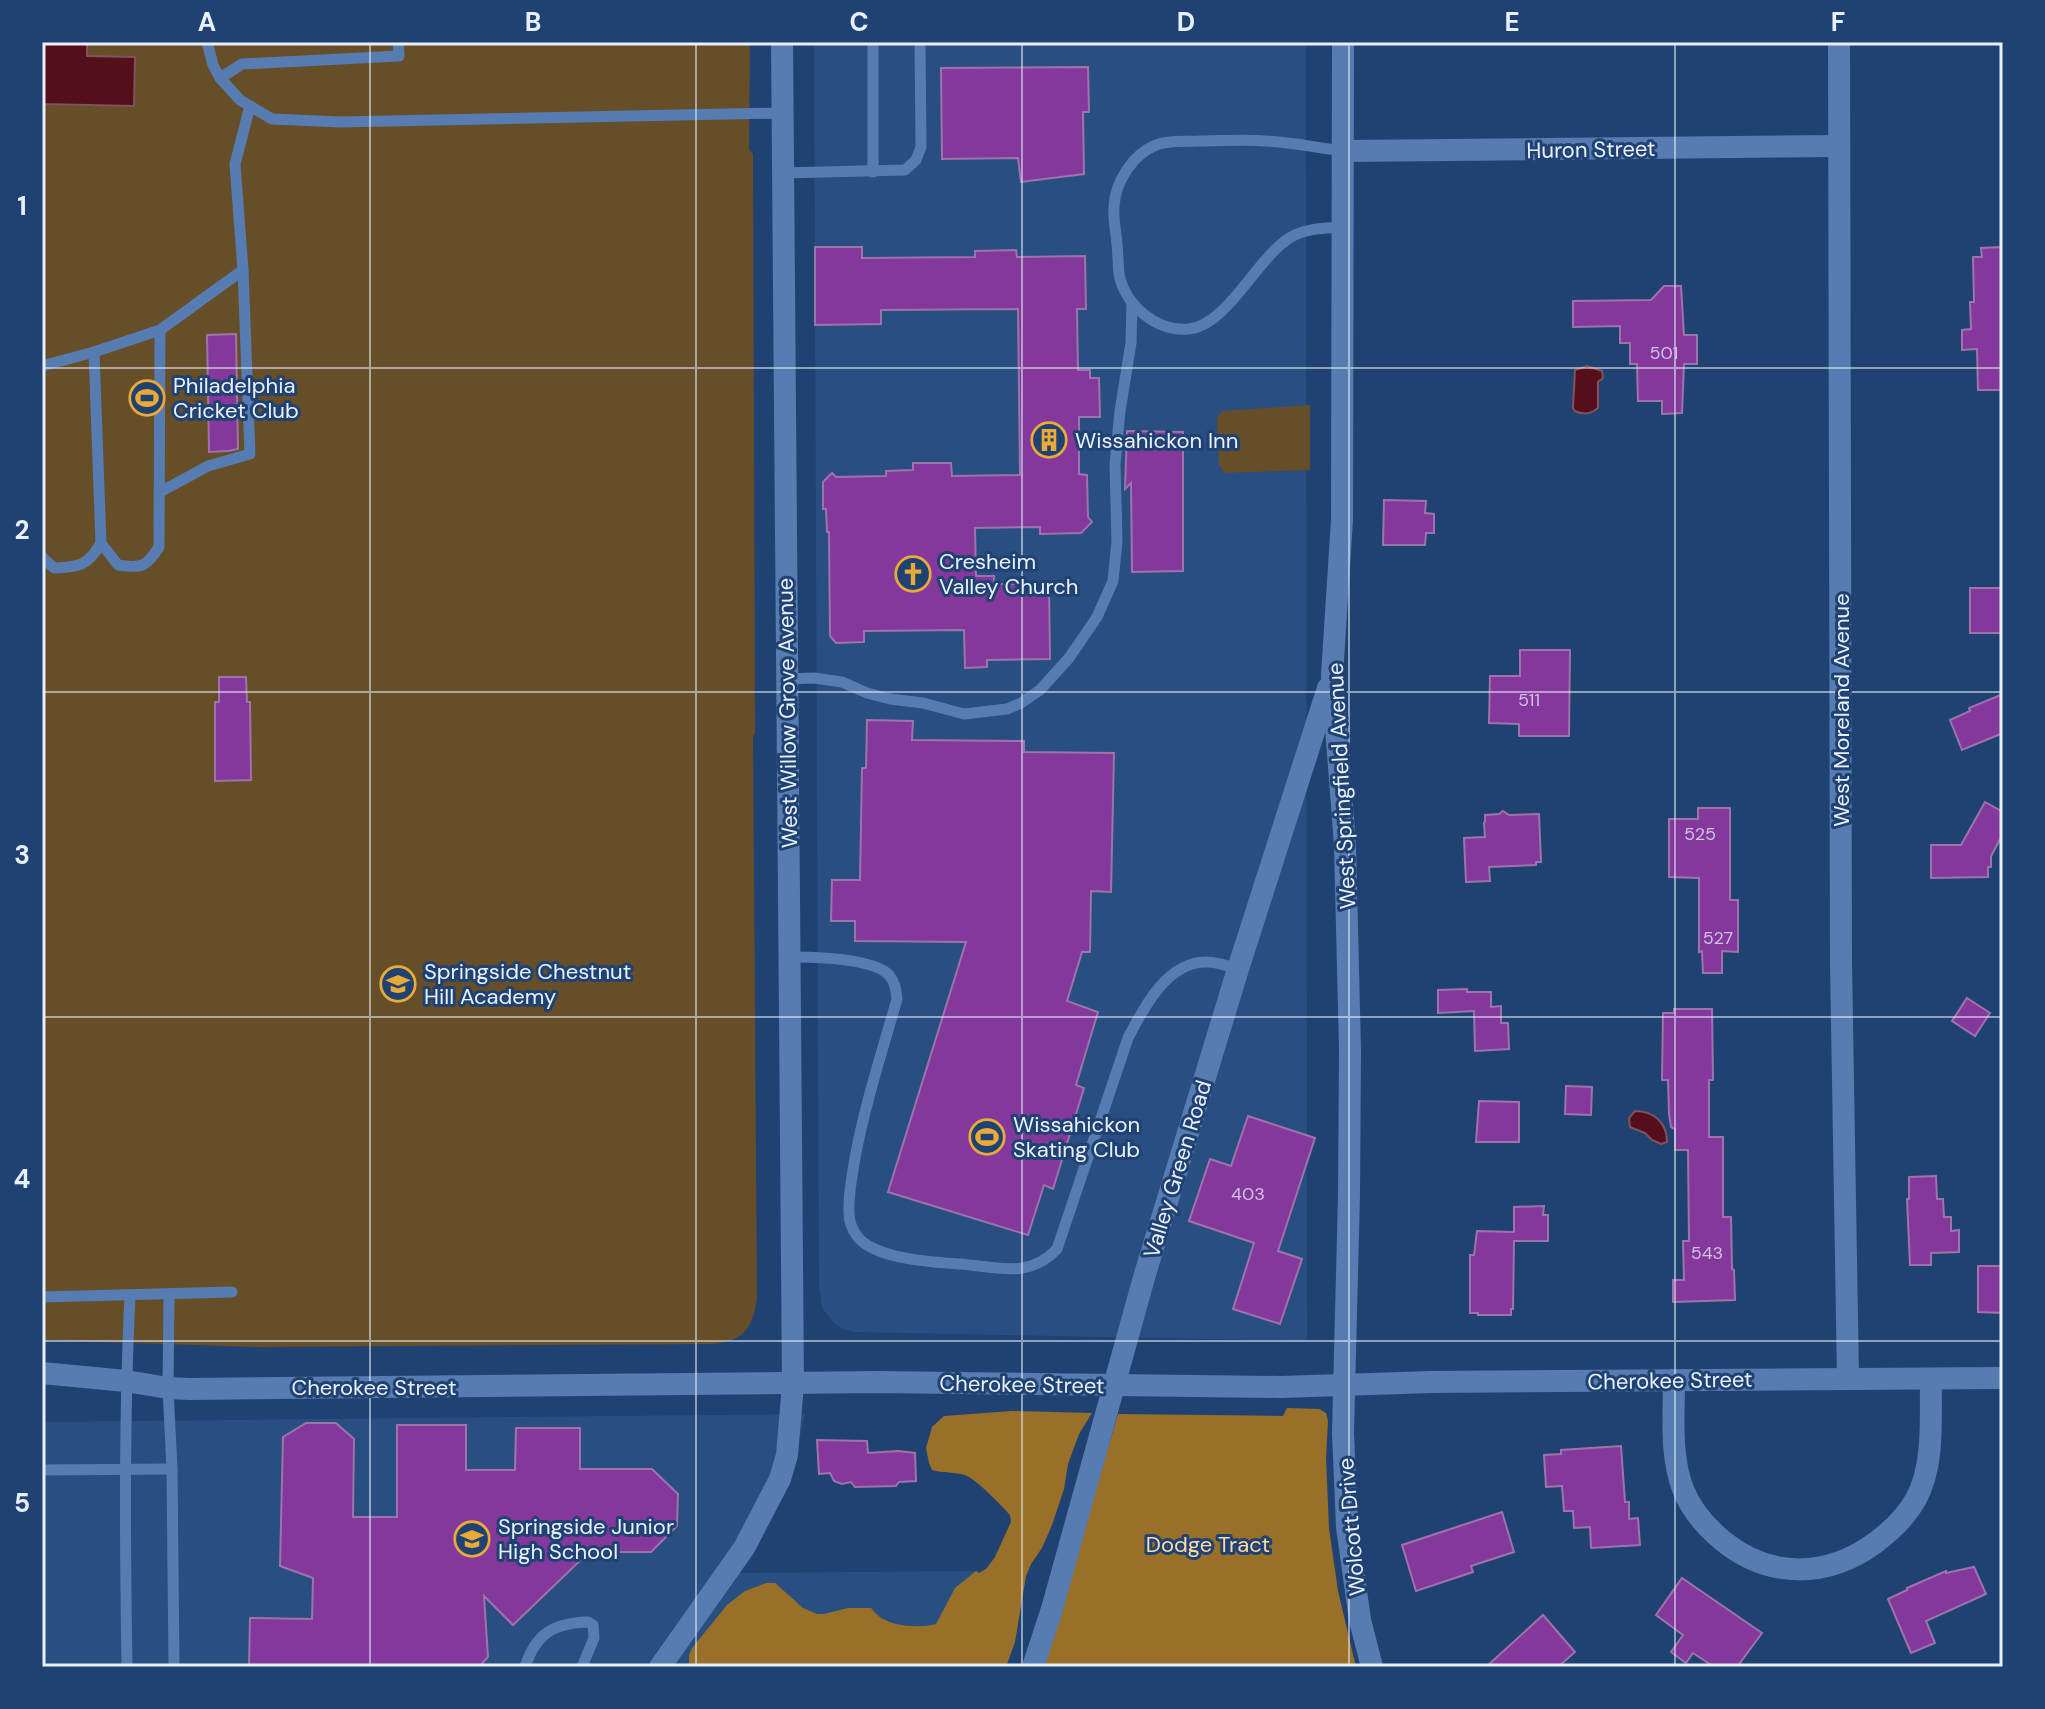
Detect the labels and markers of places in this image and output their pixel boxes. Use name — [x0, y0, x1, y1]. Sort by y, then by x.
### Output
place label: Philadelphia Cricket Club — [173, 371, 299, 425]
sports icon: Philadelphia Cricket Club — [128, 379, 166, 417]
building icon: Wissahickon Inn — [1030, 421, 1068, 459]
place label: Wissahickon Inn — [1075, 426, 1238, 455]
place label: Cresheim Valley Church — [939, 547, 1078, 601]
church icon: Cresheim Valley Church — [894, 555, 932, 593]
place label: Springside Chestnut Hill Academy — [424, 957, 631, 1011]
school or university icon: Springside Chestnut Hill Academy — [379, 965, 417, 1003]
place label: Wissahickon Skating Club — [1013, 1110, 1140, 1164]
sports icon: Wissahickon Skating Club — [968, 1118, 1006, 1156]
place label: Springside Junior High School — [498, 1512, 674, 1566]
school or university icon: Springside Junior High School — [453, 1520, 491, 1558]

